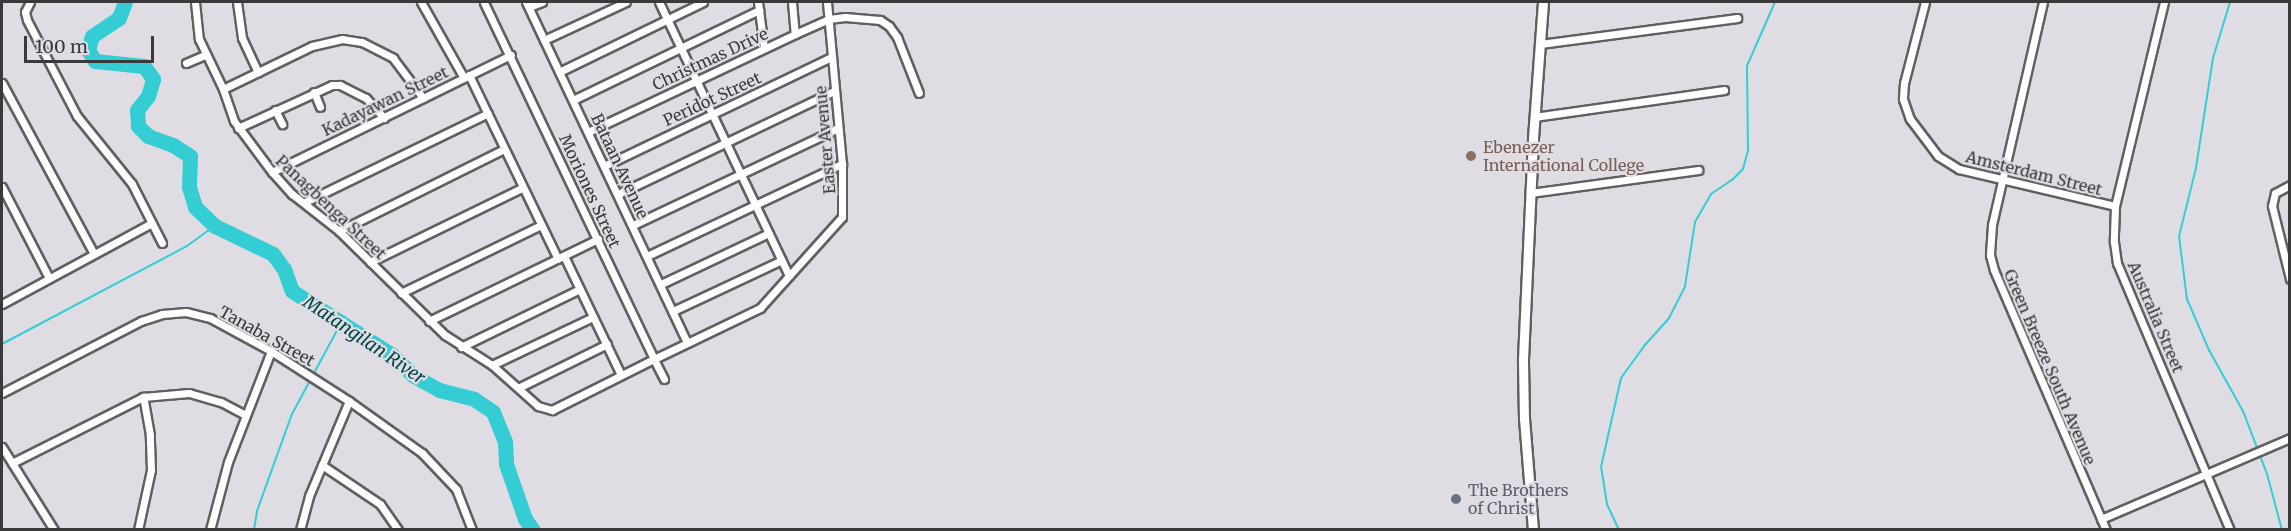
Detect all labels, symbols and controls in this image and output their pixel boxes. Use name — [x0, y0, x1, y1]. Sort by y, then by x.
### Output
scale bar — [27, 24, 158, 62]
street label: Christmas Drive — [649, 24, 771, 94]
text: 100 m — [35, 35, 88, 58]
street label: Kadayawan Street — [319, 62, 451, 140]
street label: Peridot Street — [660, 68, 764, 130]
street label: Easter Avenue — [811, 85, 839, 195]
street label: Bataan Avenue — [587, 110, 653, 222]
street label: Moriones Street — [555, 131, 625, 251]
place label: Ebenezer International College — [1483, 137, 1644, 175]
street label: Amsterdam Street — [1964, 147, 2104, 199]
marker: Ebenezer International College — [1464, 149, 1478, 163]
street label: Panagbenga Street — [272, 151, 390, 263]
street label: Australia Street — [2124, 258, 2188, 376]
street label: Green Breeze South Avenue — [2000, 266, 2100, 468]
water label: Matangilan River — [299, 291, 429, 389]
street label: Tanaba Street — [216, 302, 318, 370]
place label: The Brothers of Christ — [1468, 480, 1569, 518]
marker: The Brothers of Christ — [1449, 492, 1463, 506]

